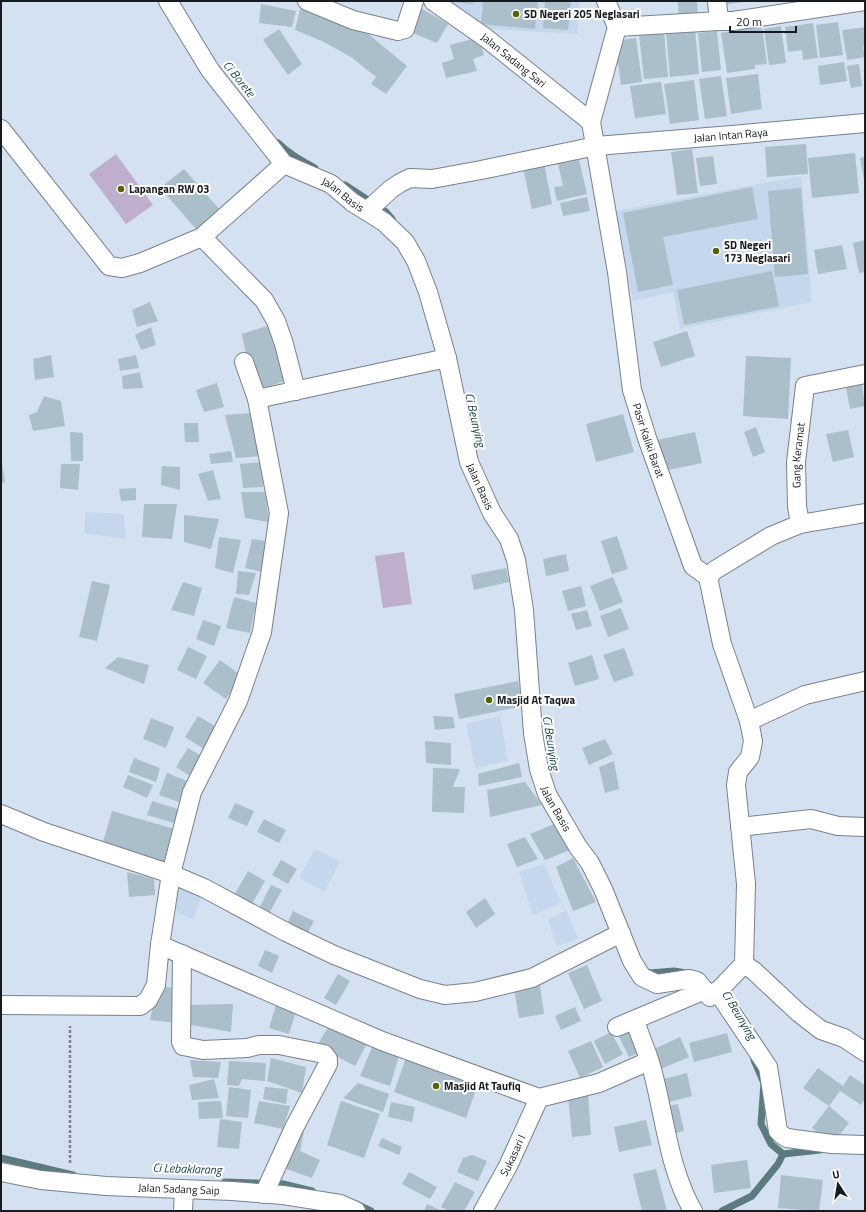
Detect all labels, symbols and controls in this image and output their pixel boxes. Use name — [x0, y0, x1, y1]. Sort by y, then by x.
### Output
place label: SD Negeri 205 Neglasari — [524, 6, 640, 22]
scale bar — [730, 8, 796, 34]
marker: SD Negeri 205 Neglasari — [511, 9, 521, 19]
text: 20 m — [736, 12, 762, 31]
street label: Jalan Sadang Sari — [478, 29, 550, 91]
water label: Ci Borete — [219, 56, 261, 102]
street label: Jalan Intan Raya — [693, 124, 769, 146]
street label: Jalan Basis — [319, 173, 367, 216]
place label: Lapangan RW 03 — [129, 181, 209, 197]
marker: Lapangan RW 03 — [116, 184, 126, 194]
place label: SD Negeri 173 Neglasari — [724, 237, 790, 266]
marker: SD Negeri 173 Neglasari — [711, 246, 721, 256]
water label: Ci Beunying — [460, 391, 491, 450]
street label: Pasir Kaliki Barat — [629, 401, 669, 480]
street label: Gang Keramat — [788, 422, 809, 488]
street label: Jalan Basis — [462, 460, 498, 513]
place label: Masjid At Taqwa — [497, 692, 575, 708]
marker: Masjid At Taqwa — [484, 695, 494, 705]
water label: Ci Beunying — [538, 714, 565, 773]
street label: Jalan Basis — [537, 784, 575, 834]
water label: Ci Beunying — [717, 986, 762, 1044]
place label: Masjid At Taufiq — [444, 1078, 521, 1094]
marker: Masjid At Taufiq — [431, 1081, 441, 1091]
street label: Sukasari I — [496, 1132, 529, 1179]
water label: Ci Lebaklarang — [152, 1158, 223, 1179]
north arrow — [818, 1164, 858, 1204]
text: U — [831, 1166, 841, 1183]
street label: Jalan Sadang Saip — [138, 1179, 220, 1199]

